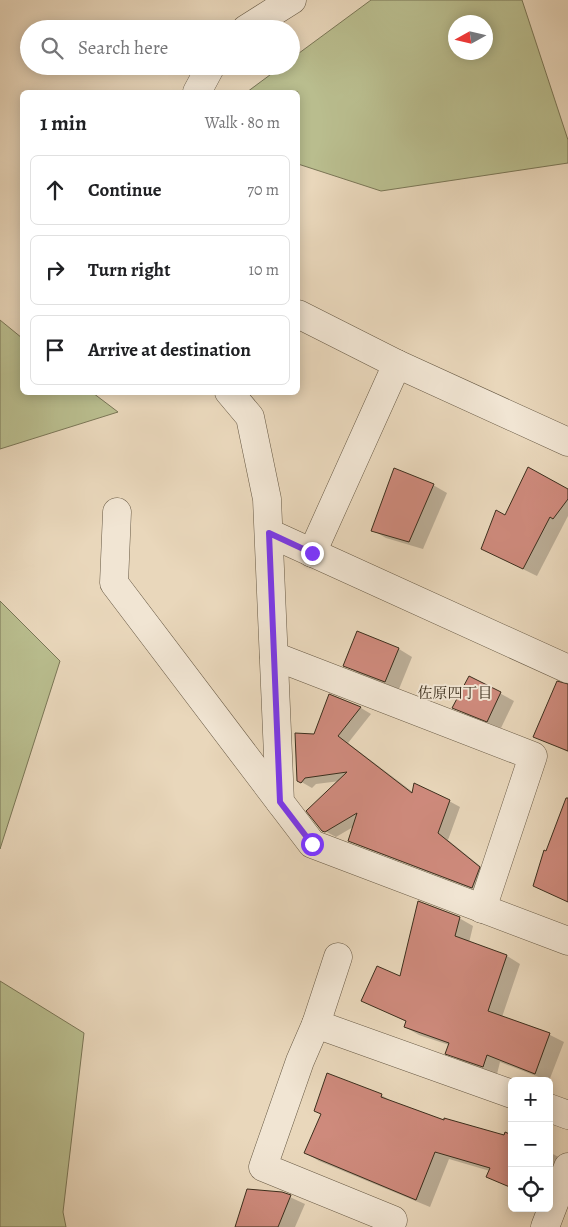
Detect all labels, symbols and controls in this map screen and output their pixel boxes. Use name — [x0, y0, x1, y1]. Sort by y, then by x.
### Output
north arrow — [448, 15, 493, 60]
search box — [20, 20, 300, 75]
icon: search — [38, 34, 66, 62]
text: Search here — [78, 35, 168, 61]
text: 1 min — [40, 109, 87, 137]
text: Walk · 80 m — [205, 112, 280, 134]
icon: ahead — [41, 176, 69, 204]
text: Continue — [88, 177, 162, 203]
text: 70 m — [247, 179, 279, 201]
icon: right — [41, 256, 69, 284]
text: Turn right — [88, 257, 170, 283]
text: 10 m — [249, 259, 279, 281]
icon: arrive — [41, 336, 69, 364]
text: Arrive at destination — [88, 337, 251, 363]
route end — [301, 542, 324, 565]
district label: 佐原四丁目 — [417, 683, 493, 703]
route start — [301, 833, 324, 856]
map controls — [508, 1077, 553, 1212]
button: + — [508, 1077, 553, 1122]
button: − — [508, 1122, 553, 1167]
button: locate — [508, 1167, 553, 1212]

